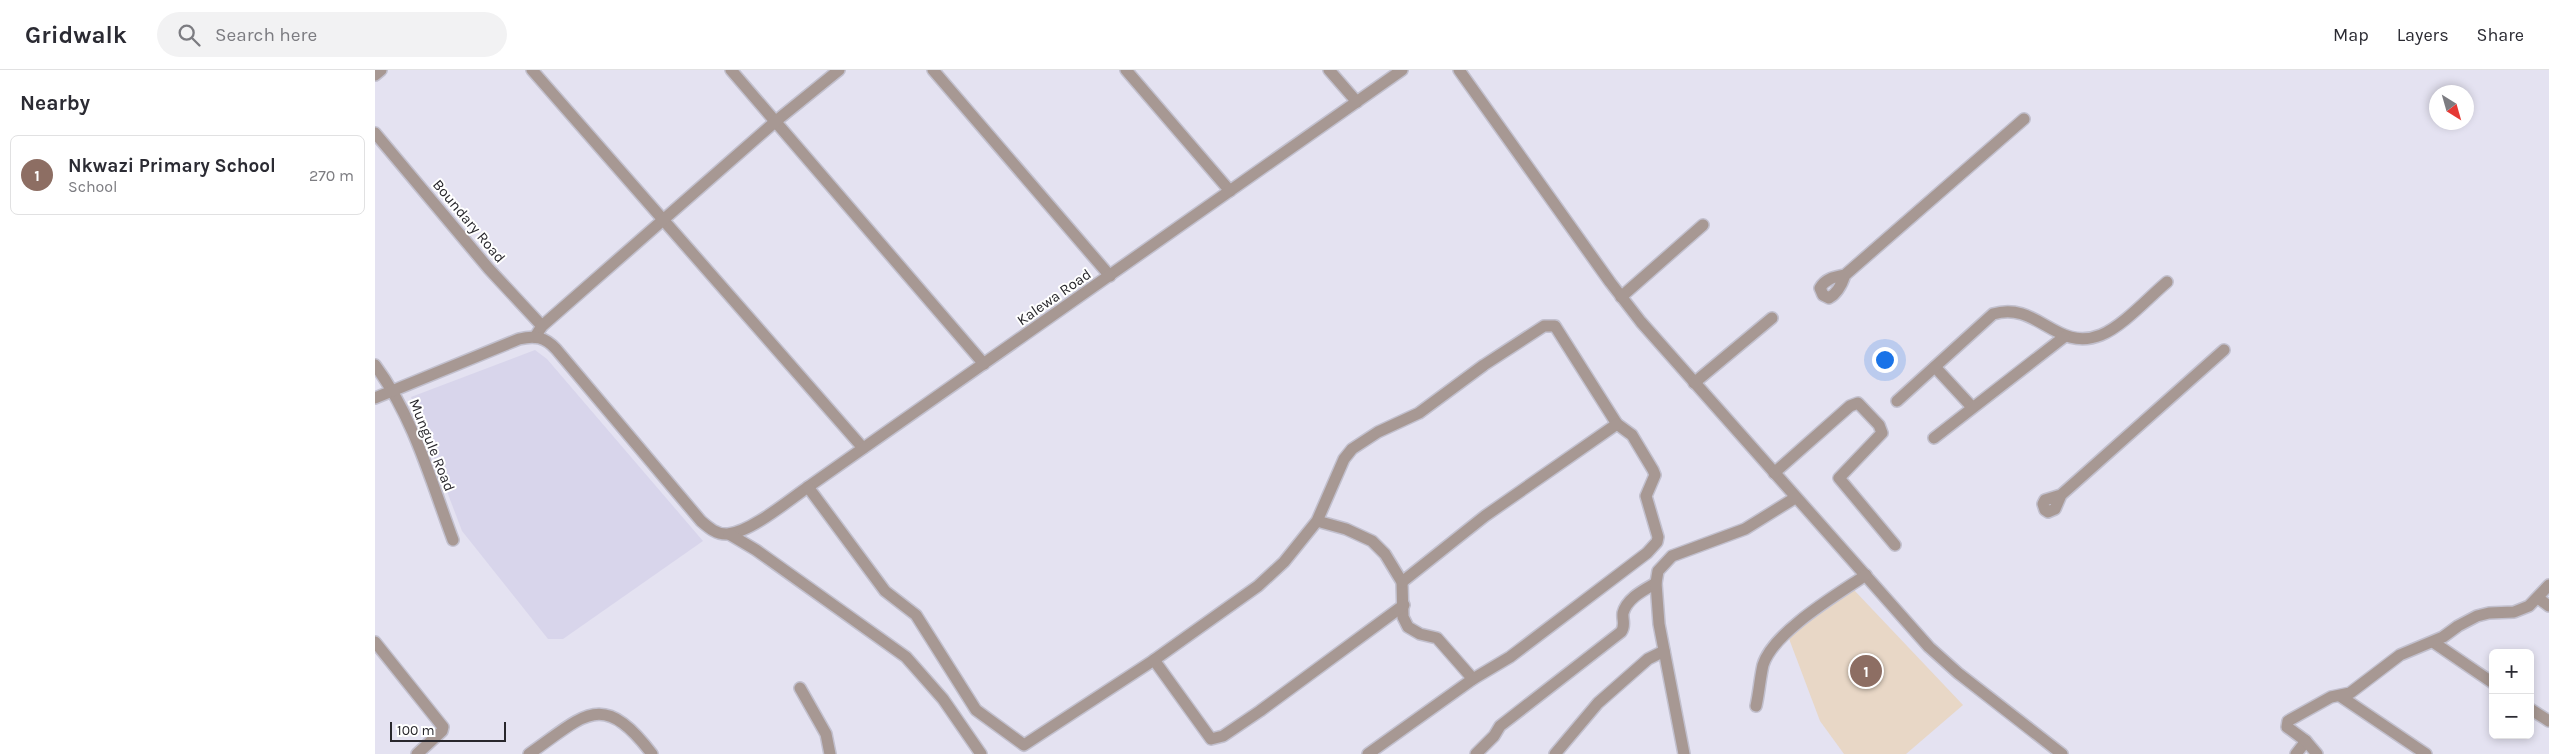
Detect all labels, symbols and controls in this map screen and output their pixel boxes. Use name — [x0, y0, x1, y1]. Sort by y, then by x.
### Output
search box — [157, 12, 507, 57]
text: Gridwalk — [25, 21, 127, 49]
icon: search — [175, 21, 203, 49]
text: Search here — [215, 24, 317, 46]
text: Map — [2333, 24, 2369, 46]
text: Layers — [2397, 24, 2449, 46]
text: Share — [2477, 24, 2524, 46]
north arrow — [2429, 85, 2474, 130]
text: Nearby — [20, 91, 90, 115]
text: Nkwazi Primary School — [68, 155, 276, 177]
text: 1 — [34, 166, 40, 185]
text: 270 m — [309, 166, 354, 185]
street label: Boundary Road — [429, 176, 509, 266]
text: School — [68, 177, 118, 196]
street label: Kalewa Road — [1013, 265, 1095, 329]
your location — [1872, 347, 1898, 373]
street label: Mungule Road — [405, 396, 459, 494]
map controls — [2489, 649, 2534, 739]
button: + — [2489, 649, 2534, 694]
pin: 1 — [1850, 652, 1882, 690]
button: − — [2489, 694, 2534, 739]
scale bar — [390, 719, 506, 742]
text: 100 m — [397, 722, 435, 739]

